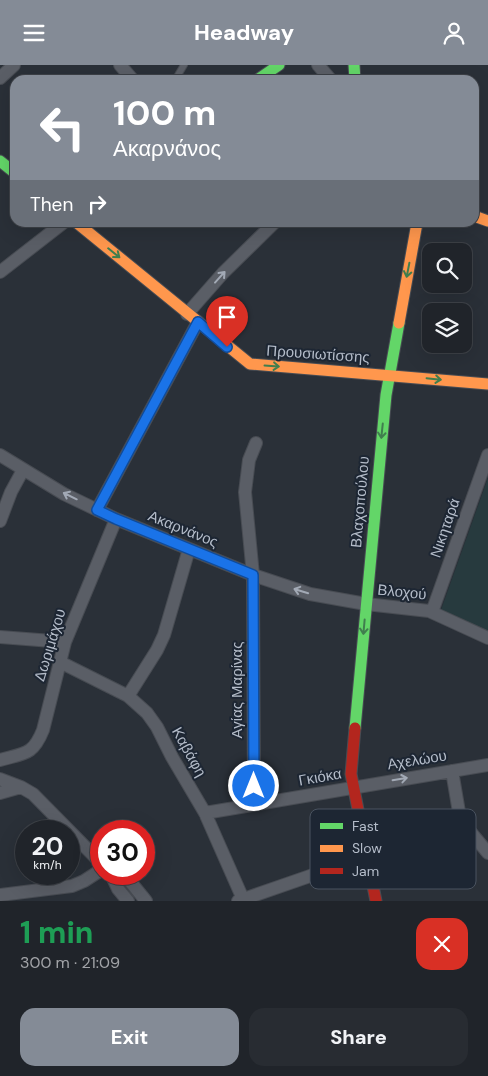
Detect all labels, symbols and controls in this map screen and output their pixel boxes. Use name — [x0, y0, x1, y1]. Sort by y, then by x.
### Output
text: Headway — [194, 18, 294, 47]
icon: menu — [20, 19, 48, 47]
icon: person — [440, 19, 468, 47]
text: 100 m — [113, 90, 216, 136]
icon: left — [30, 95, 95, 160]
text: Ακαρνάνος — [113, 134, 221, 163]
icon: right — [83, 190, 111, 218]
text: Then — [30, 192, 73, 217]
map controls — [422, 243, 472, 353]
button: search — [422, 243, 472, 293]
one-way arrow — [108, 248, 121, 259]
one-way arrow — [403, 262, 412, 278]
one-way arrow — [214, 270, 225, 283]
pin — [206, 296, 248, 347]
icon: arrive — [213, 303, 241, 331]
button: layers — [422, 303, 472, 353]
street label: Προυσιωτίσσης — [266, 340, 370, 368]
one-way arrow — [264, 361, 280, 371]
one-way arrow — [426, 374, 442, 384]
one-way arrow — [377, 422, 387, 438]
street label: Βλαχοπούλου — [346, 455, 374, 549]
one-way arrow — [62, 491, 77, 501]
street label: Νικηταρά — [426, 495, 465, 560]
street label: Ακαρνάνος — [145, 506, 221, 552]
street label: Βλοχού — [376, 579, 428, 605]
one-way arrow — [293, 586, 309, 595]
street label: Δωριμάχου — [29, 606, 71, 684]
one-way arrow — [359, 619, 368, 635]
street label: Αγίας Μαρίνας — [227, 642, 247, 738]
street label: Καβάφη — [167, 724, 211, 780]
street label: Αχελώου — [386, 745, 448, 775]
position arrow — [227, 759, 279, 811]
street label: Γκιόκα — [297, 763, 343, 791]
one-way arrow — [392, 774, 408, 784]
legend — [310, 809, 476, 889]
text: Fast — [352, 817, 379, 835]
speed limit sign: 30 — [90, 820, 155, 885]
text: 20 — [32, 830, 63, 863]
text: Slow — [352, 839, 382, 857]
text: km/h — [33, 857, 62, 873]
text: Jam — [352, 862, 379, 880]
text: 1 min — [20, 913, 93, 952]
button: close — [416, 918, 468, 970]
text: 300 m · 21:09 — [20, 952, 120, 973]
button: Exit — [20, 1008, 239, 1066]
button: Share — [249, 1008, 468, 1066]

